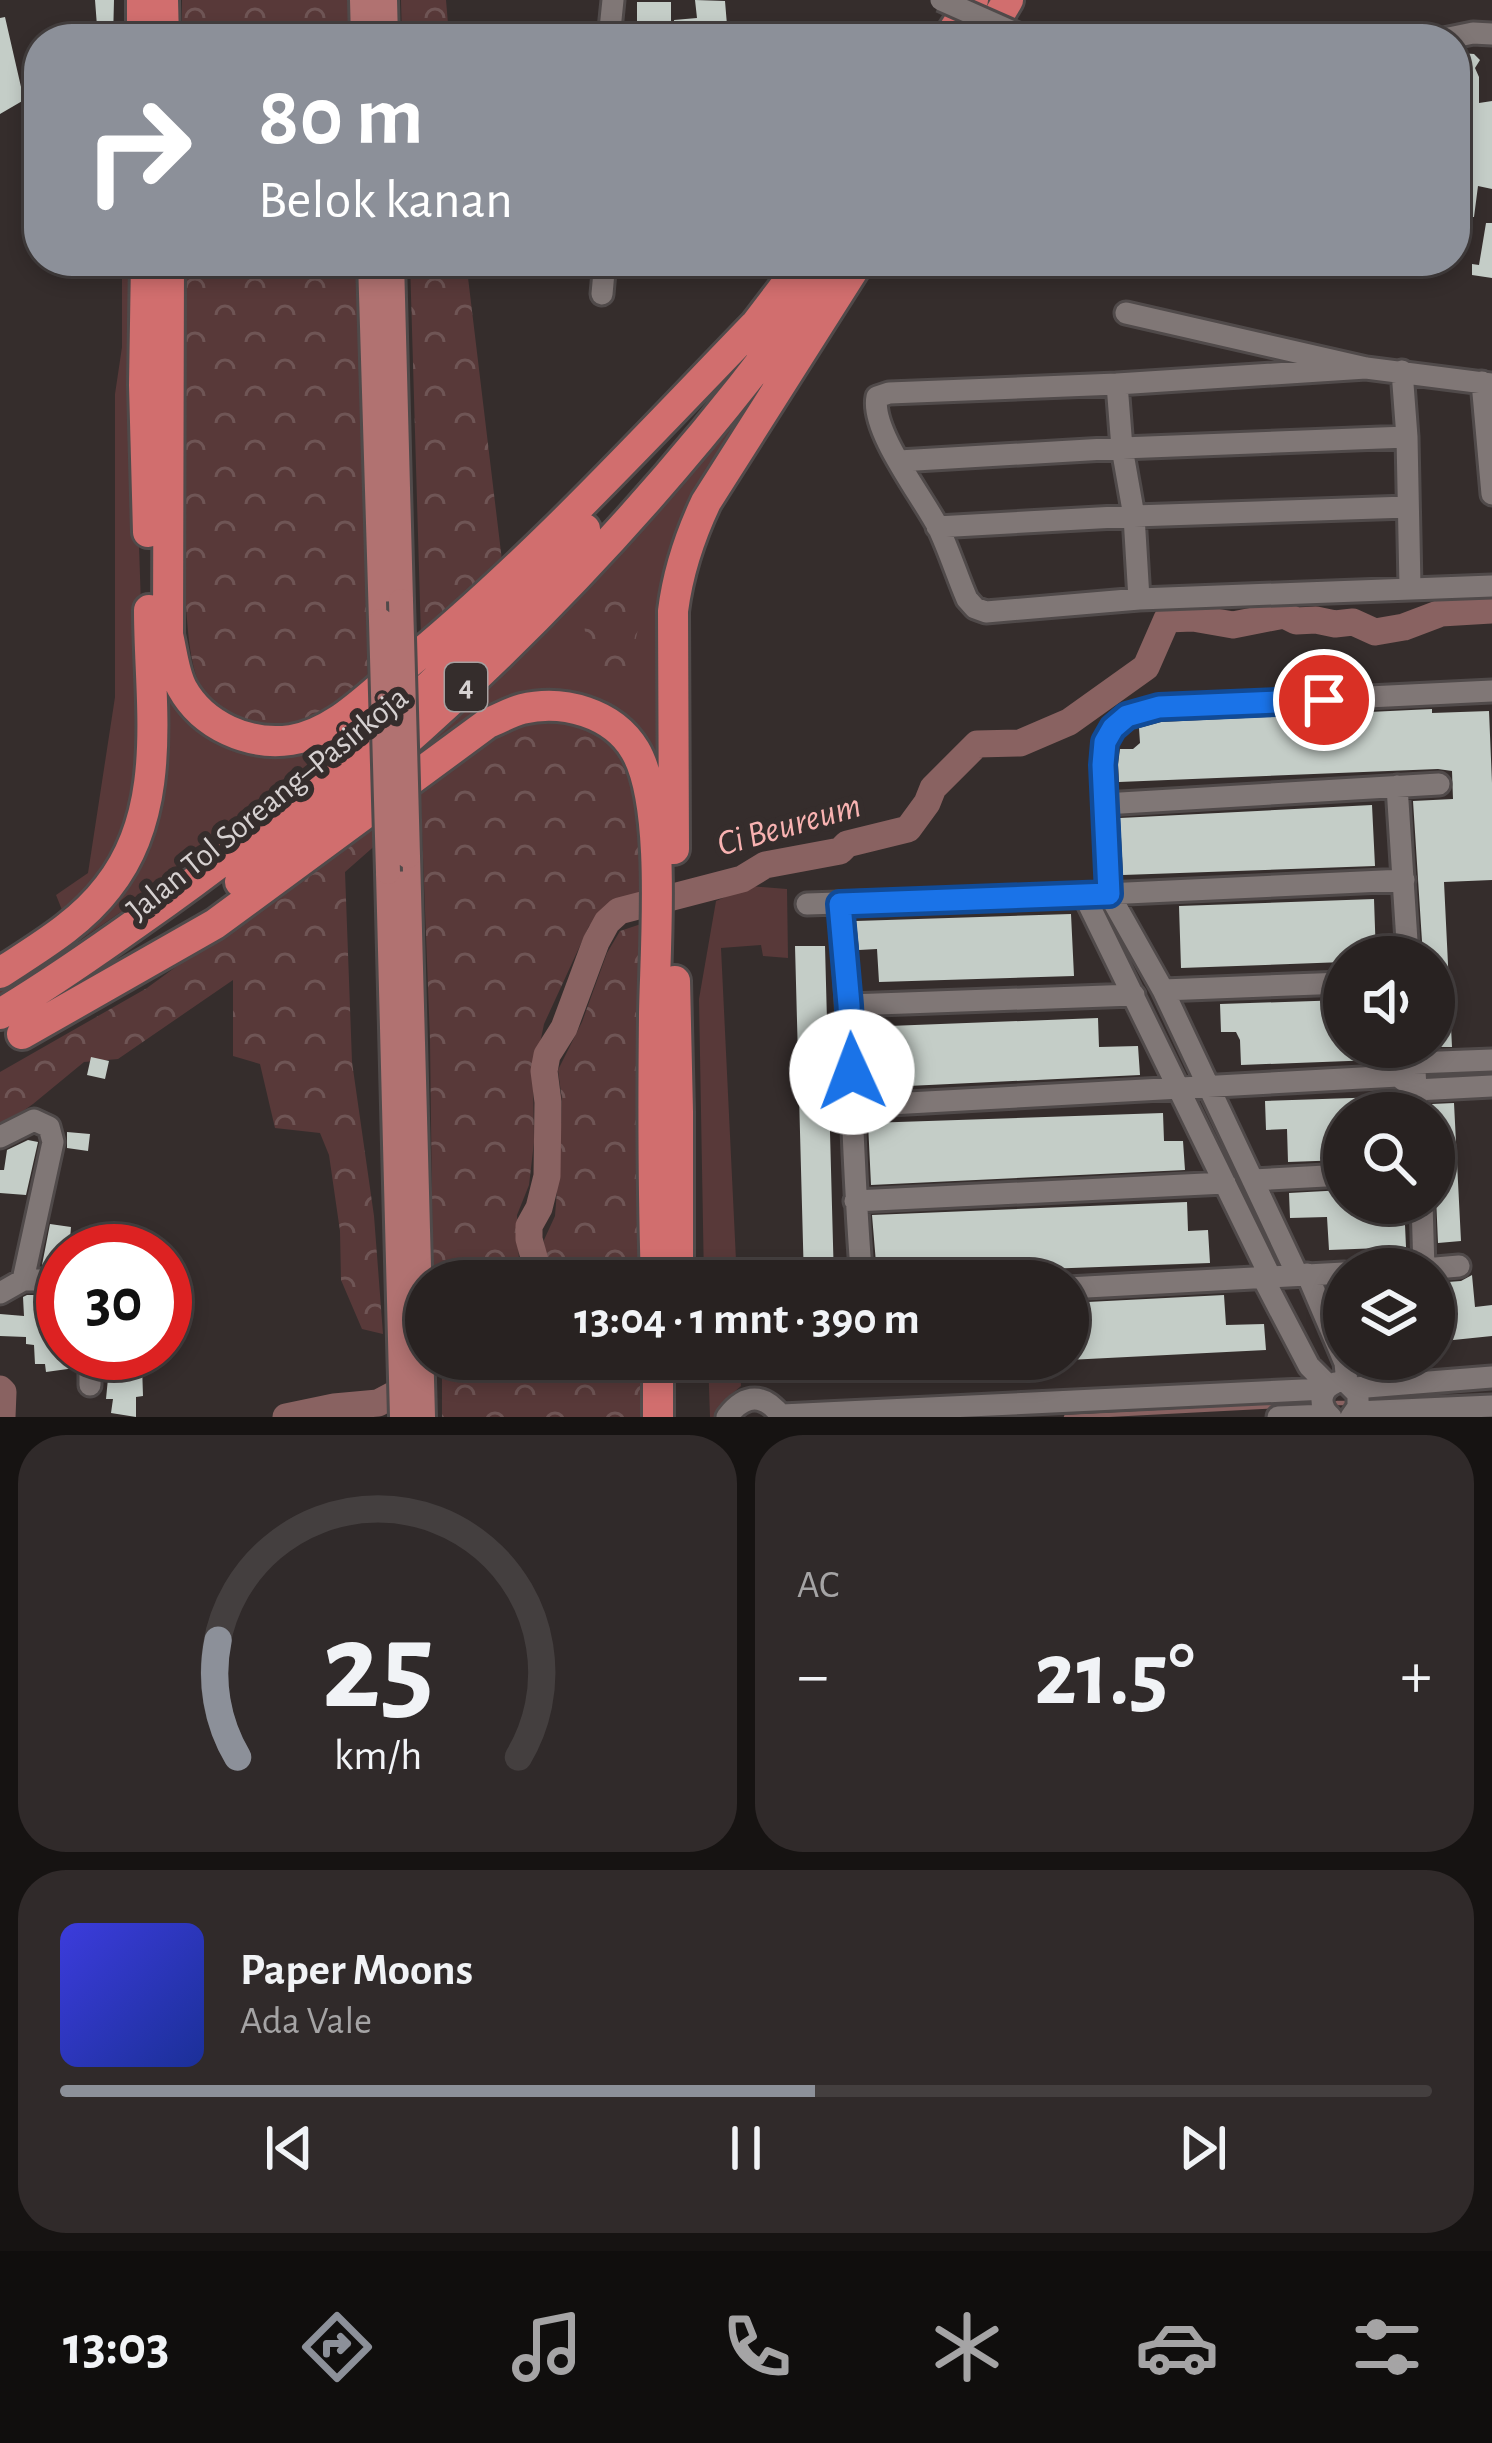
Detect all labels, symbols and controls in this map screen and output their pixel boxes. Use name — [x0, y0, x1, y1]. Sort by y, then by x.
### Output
icon: right — [60, 72, 216, 228]
text: 80 m — [258, 76, 424, 160]
text: Belok kanan — [258, 174, 513, 228]
pin — [1273, 649, 1375, 751]
road number: 4 — [445, 663, 487, 711]
icon: arrive — [1291, 667, 1357, 733]
street label: Jalan Tol Soreang–Pasirkoja — [121, 681, 415, 927]
water label: Ci Beureum — [713, 787, 865, 863]
map controls — [1323, 936, 1455, 1380]
button: sound — [1323, 936, 1455, 1068]
position arrow — [789, 1009, 915, 1135]
button: search — [1323, 1092, 1455, 1224]
speed limit sign: 30 — [36, 1224, 192, 1380]
button: layers — [1323, 1248, 1455, 1380]
text: 13:04 · 1 mnt · 390 m — [574, 1297, 920, 1342]
text: AC — [797, 1566, 839, 1605]
text: 25 — [321, 1606, 434, 1731]
text: 21.5° — [1034, 1631, 1195, 1721]
text: − — [797, 1643, 829, 1709]
text: + — [1400, 1643, 1432, 1709]
text: km/h — [333, 1734, 422, 1777]
text: Paper Moons — [240, 1948, 473, 1993]
text: Ada Vale — [240, 2002, 372, 2041]
icon: previous — [256, 2115, 322, 2181]
icon: pause — [713, 2115, 779, 2181]
icon: next — [1170, 2115, 1236, 2181]
icon: directions — [295, 2305, 379, 2389]
icon: music — [505, 2305, 589, 2389]
icon: phone — [715, 2305, 799, 2389]
icon: climate — [925, 2305, 1009, 2389]
icon: car — [1135, 2305, 1219, 2389]
icon: filters — [1345, 2305, 1429, 2389]
text: 13:03 — [63, 2320, 169, 2374]

